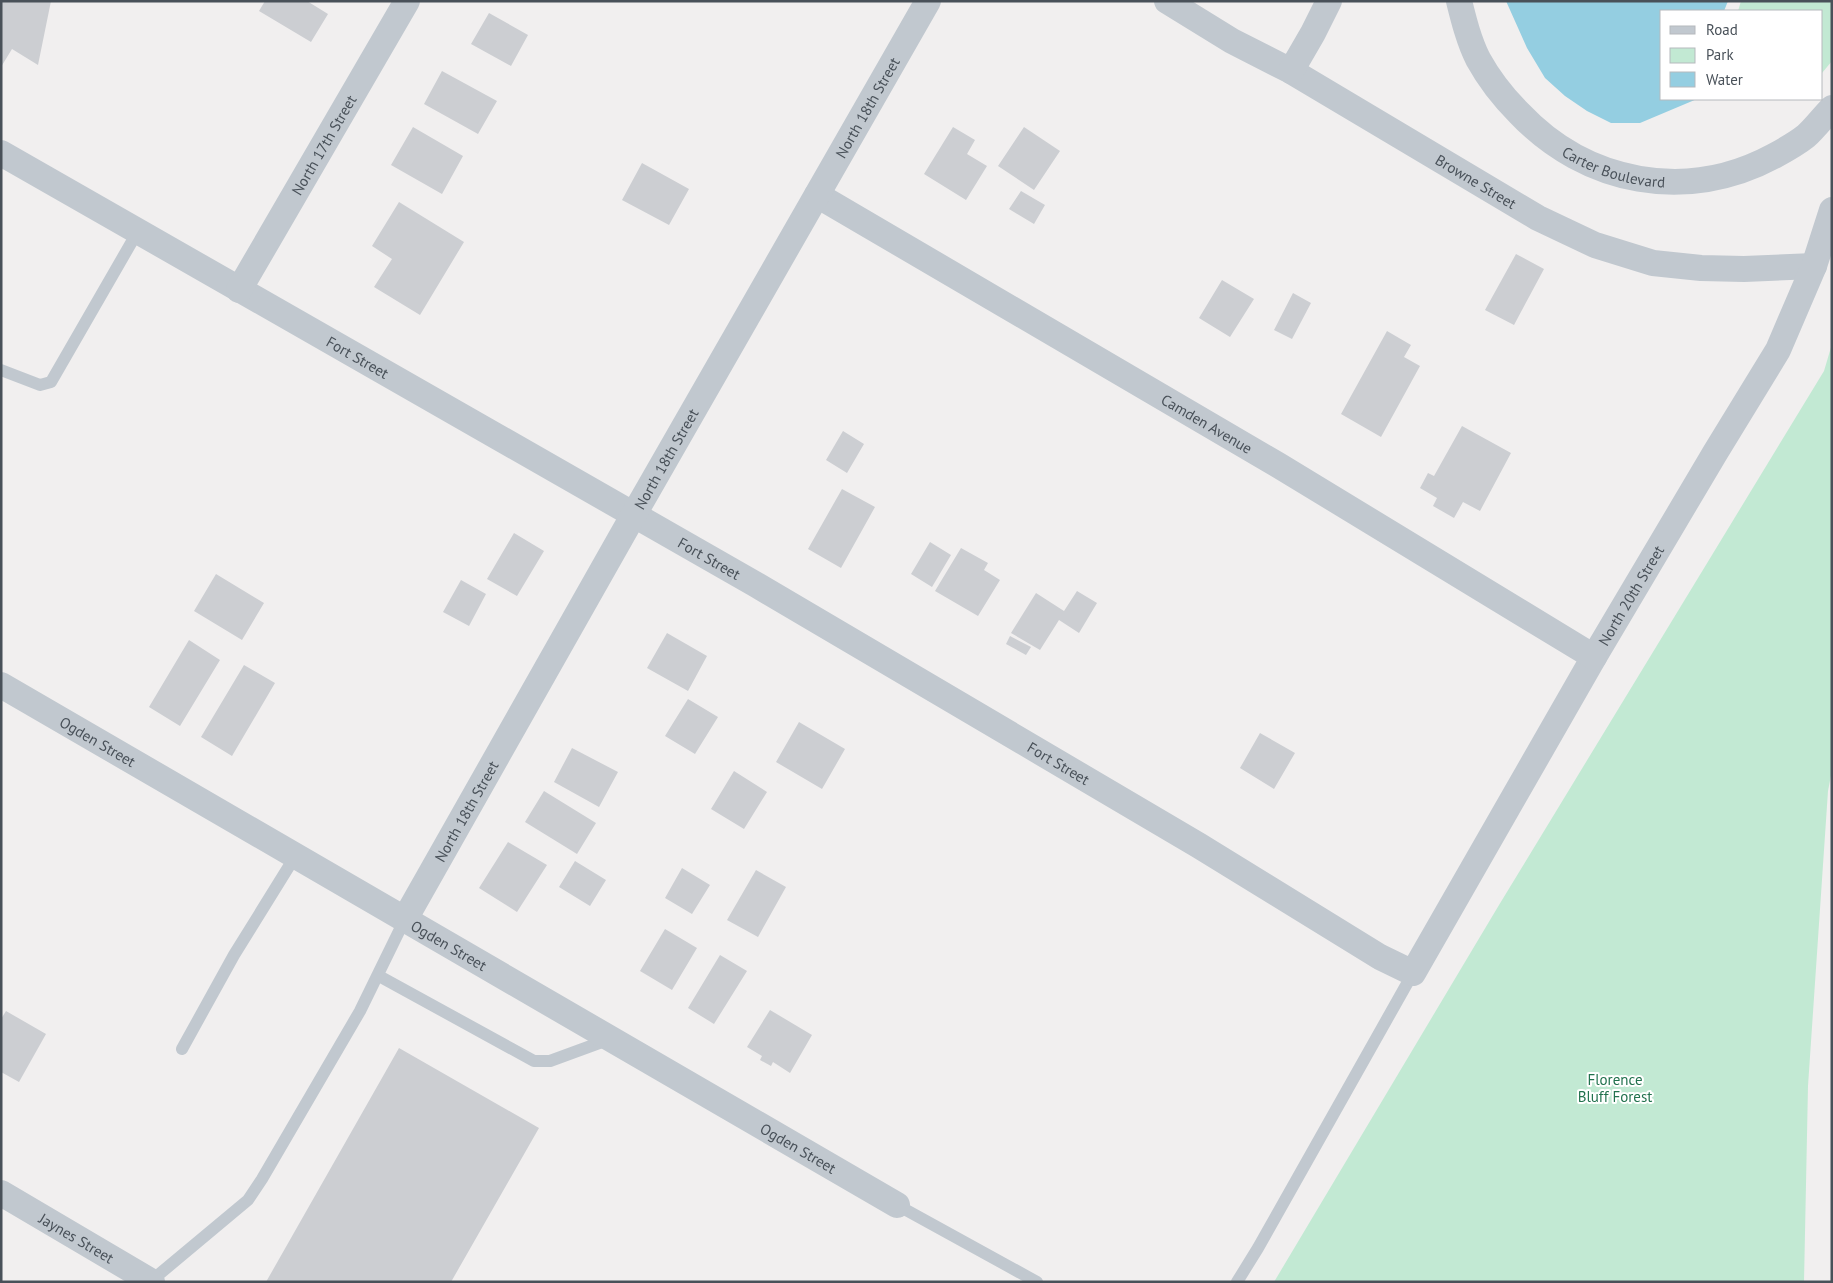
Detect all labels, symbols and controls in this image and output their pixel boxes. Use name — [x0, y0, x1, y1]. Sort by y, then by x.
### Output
legend — [1660, 10, 1823, 100]
text: Road — [1706, 20, 1738, 39]
text: Park — [1706, 45, 1734, 64]
street label: North 18th Street — [831, 54, 903, 161]
text: Water — [1706, 70, 1743, 89]
street label: North 17th Street — [287, 91, 360, 198]
street label: Carter Boulevard — [1559, 142, 1666, 191]
street label: Browne Street — [1432, 150, 1520, 213]
street label: Fort Street — [323, 332, 392, 382]
street label: Camden Avenue — [1158, 389, 1256, 457]
street label: North 18th Street — [629, 405, 702, 513]
street label: Fort Street — [675, 533, 744, 583]
street label: North 20th Street — [1594, 542, 1668, 649]
street label: Ogden Street — [57, 712, 139, 771]
street label: Fort Street — [1024, 737, 1093, 789]
street label: North 18th Street — [430, 757, 502, 865]
street label: Ogden Street — [408, 916, 490, 974]
park label: Florence Bluff Forest — [1578, 1070, 1652, 1106]
street label: Ogden Street — [757, 1118, 840, 1177]
street label: Jaynes Street — [35, 1208, 118, 1267]

